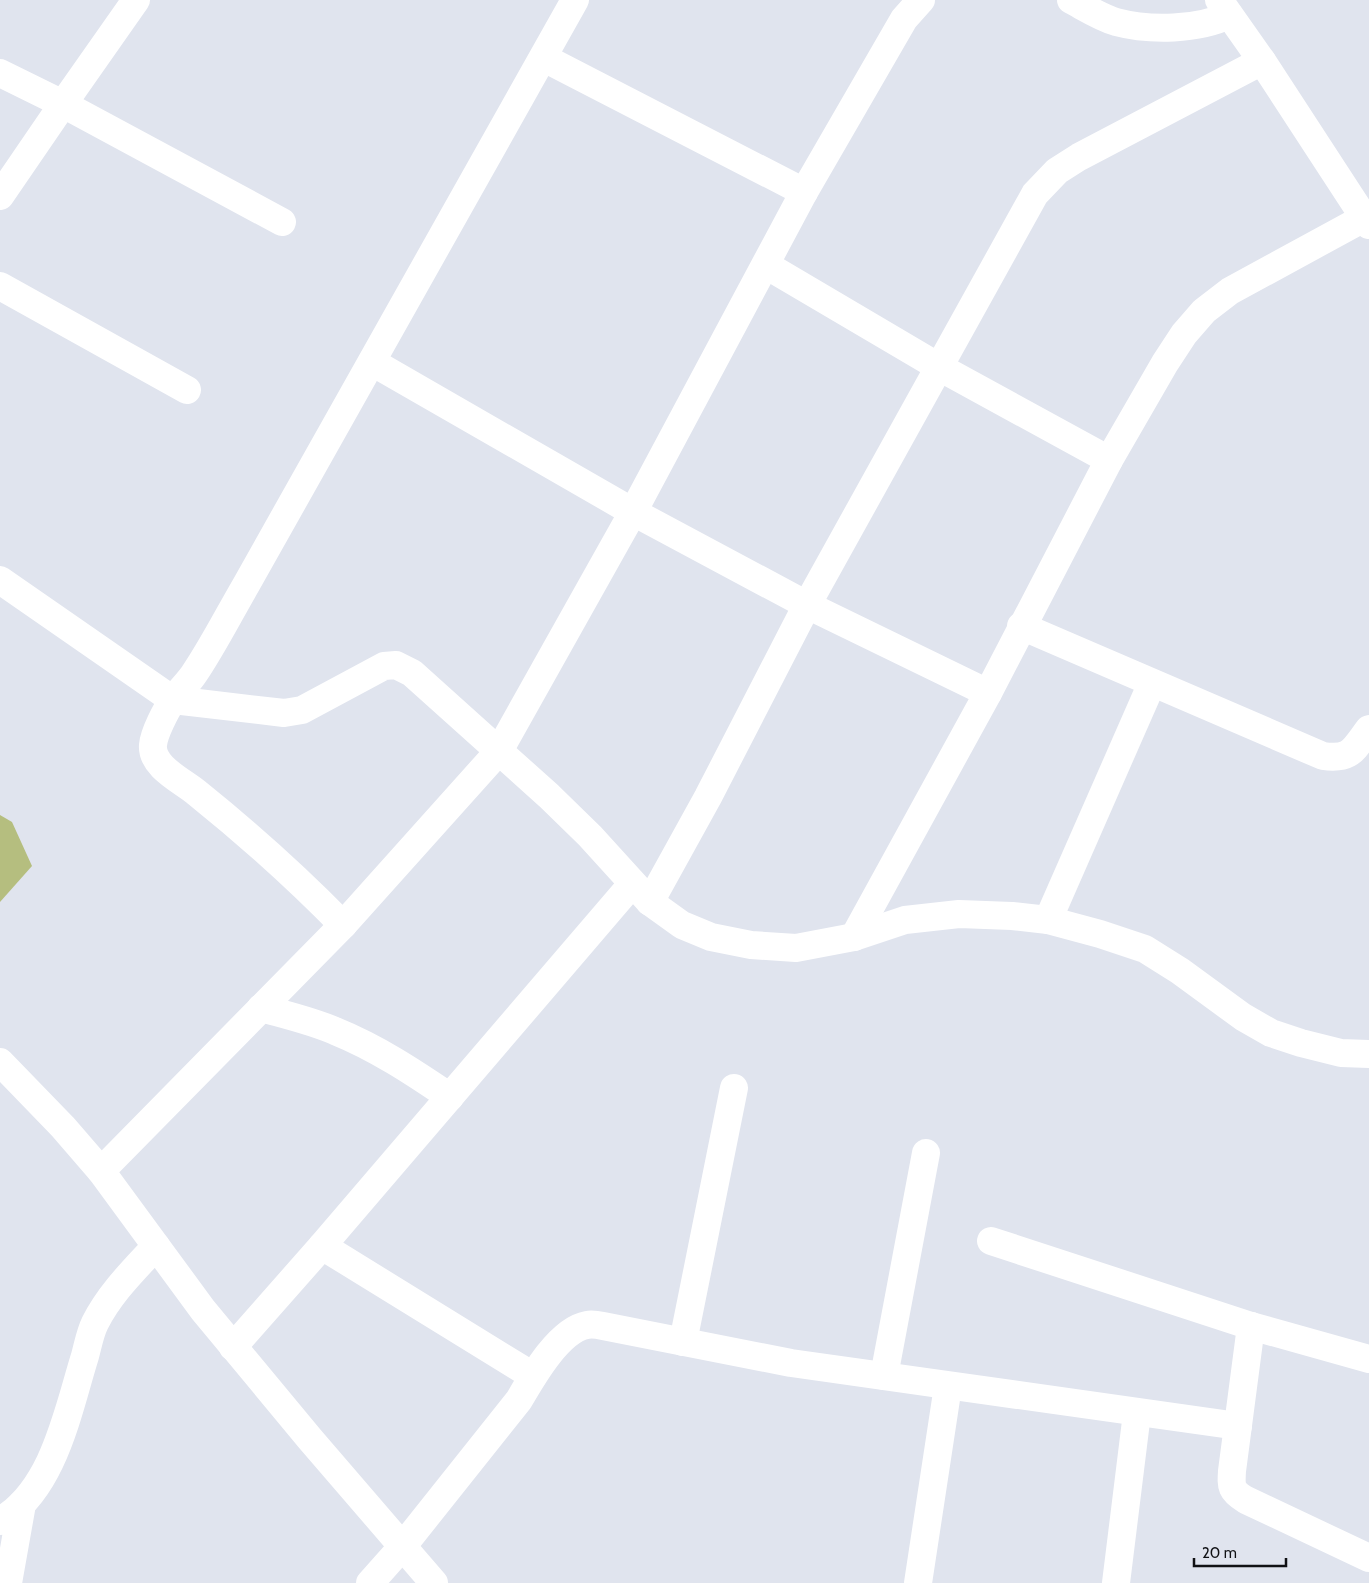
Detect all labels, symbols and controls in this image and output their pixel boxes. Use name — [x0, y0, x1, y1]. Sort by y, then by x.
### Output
scale bar — [1194, 1536, 1286, 1568]
text: 20 m — [1202, 1544, 1237, 1562]

